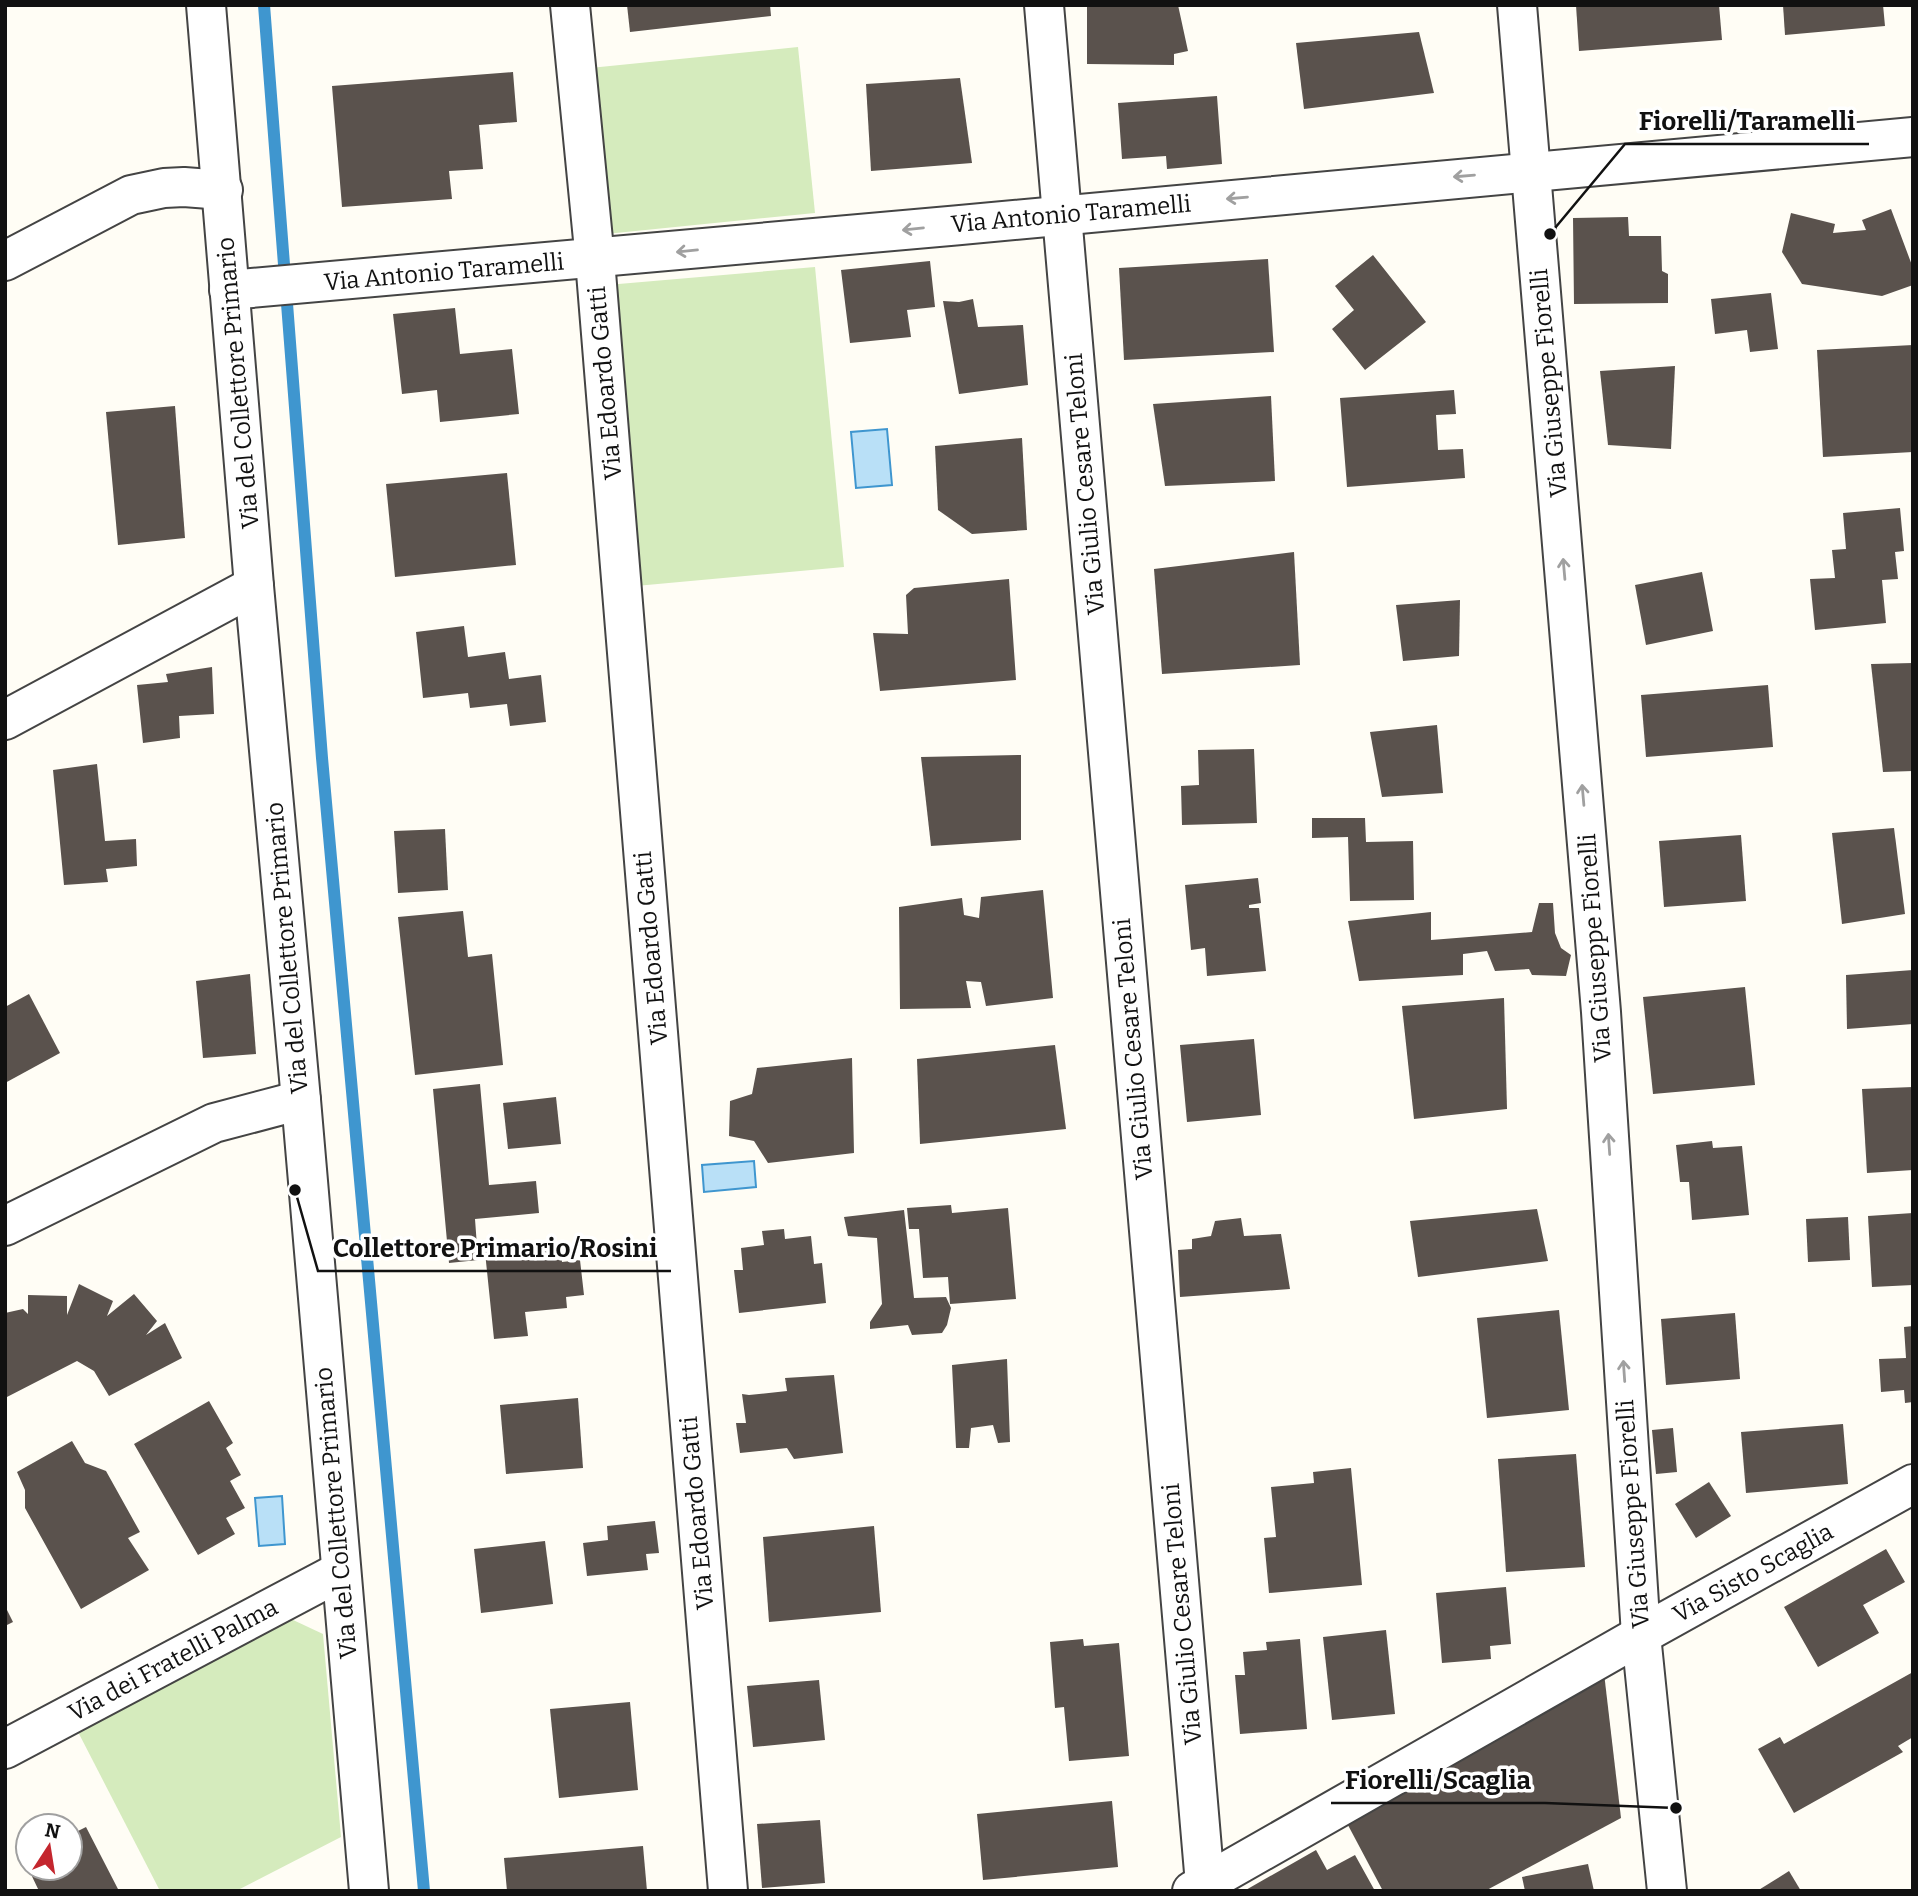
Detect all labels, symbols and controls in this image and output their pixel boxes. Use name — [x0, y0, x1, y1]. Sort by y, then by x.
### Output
callout: Fiorelli/Taramelli — [1625, 97, 1869, 144]
text: Fiorelli/Taramelli — [1639, 106, 1855, 137]
one-way arrow — [1453, 170, 1475, 183]
street label: Via Antonio Taramelli — [950, 190, 1192, 238]
one-way arrow — [1226, 192, 1249, 205]
one-way arrow — [902, 223, 925, 236]
street label: Via del Collettore Primario — [211, 236, 265, 530]
one-way arrow — [676, 245, 698, 258]
street label: Via Antonio Taramelli — [323, 248, 565, 296]
street label: Via Giuseppe Fiorelli — [1525, 268, 1573, 498]
street label: Via Edoardo Gatti — [583, 285, 627, 481]
street label: Via Giulio Cesare Teloni — [1060, 352, 1110, 616]
one-way arrow — [1557, 558, 1570, 580]
one-way arrow — [1576, 784, 1589, 807]
street label: Via del Collettore Primario — [260, 801, 314, 1095]
street label: Via Giuseppe Fiorelli — [1573, 833, 1617, 1063]
street label: Via Edoardo Gatti — [629, 850, 673, 1046]
street label: Via Giulio Cesare Teloni — [1108, 917, 1158, 1181]
one-way arrow — [1602, 1133, 1615, 1156]
callout: Collettore Primario/Rosini — [318, 1224, 671, 1271]
text: Collettore Primario/Rosini — [333, 1233, 657, 1264]
one-way arrow — [1617, 1361, 1630, 1383]
street label: Via del Collettore Primario — [309, 1366, 363, 1660]
street label: Via Giuseppe Fiorelli — [1611, 1399, 1655, 1629]
street label: Via Edoardo Gatti — [675, 1415, 719, 1611]
street label: Via Giulio Cesare Teloni — [1157, 1482, 1207, 1746]
street label: Via Sisto Scaglia — [1668, 1517, 1838, 1629]
street label: Via dei Fratelli Palma — [64, 1593, 282, 1727]
callout: Fiorelli/Scaglia — [1331, 1756, 1545, 1803]
text: Fiorelli/Scaglia — [1345, 1765, 1531, 1796]
north arrow — [14, 1812, 84, 1882]
text: N — [43, 1818, 62, 1844]

